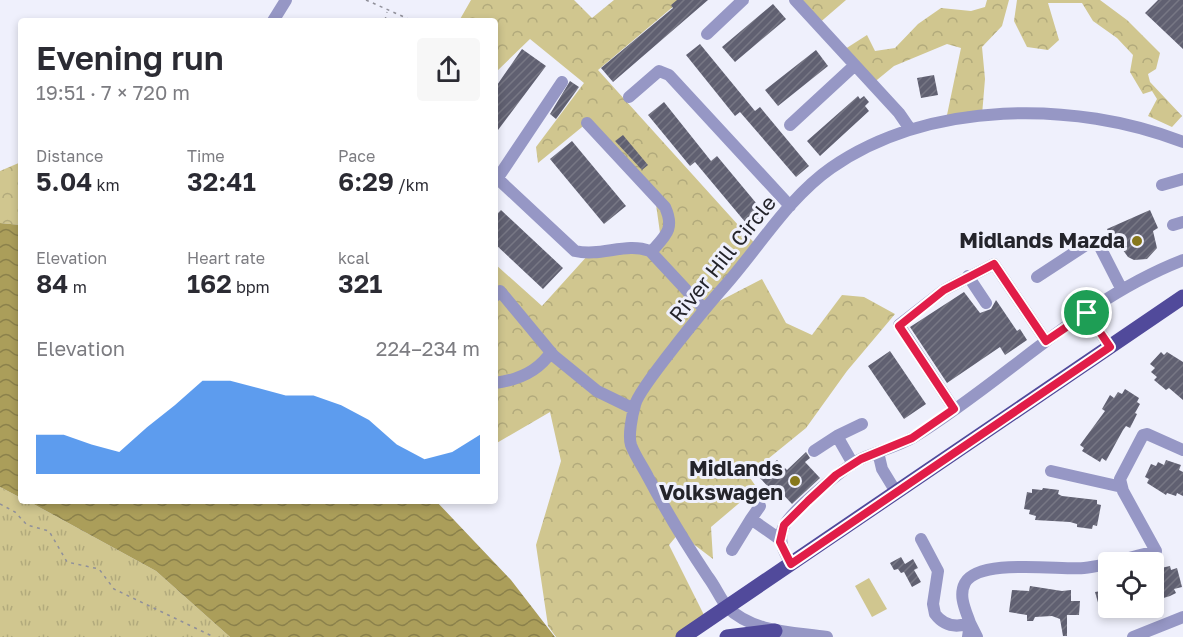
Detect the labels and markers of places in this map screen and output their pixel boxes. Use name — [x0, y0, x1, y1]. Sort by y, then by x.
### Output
place label: Midlands Mazda — [959, 227, 1125, 253]
marker: Midlands Mazda — [1130, 234, 1144, 248]
pin — [1061, 287, 1112, 338]
place label: Midlands Volkswagen — [659, 455, 783, 505]
marker: Midlands Volkswagen — [788, 474, 802, 488]

